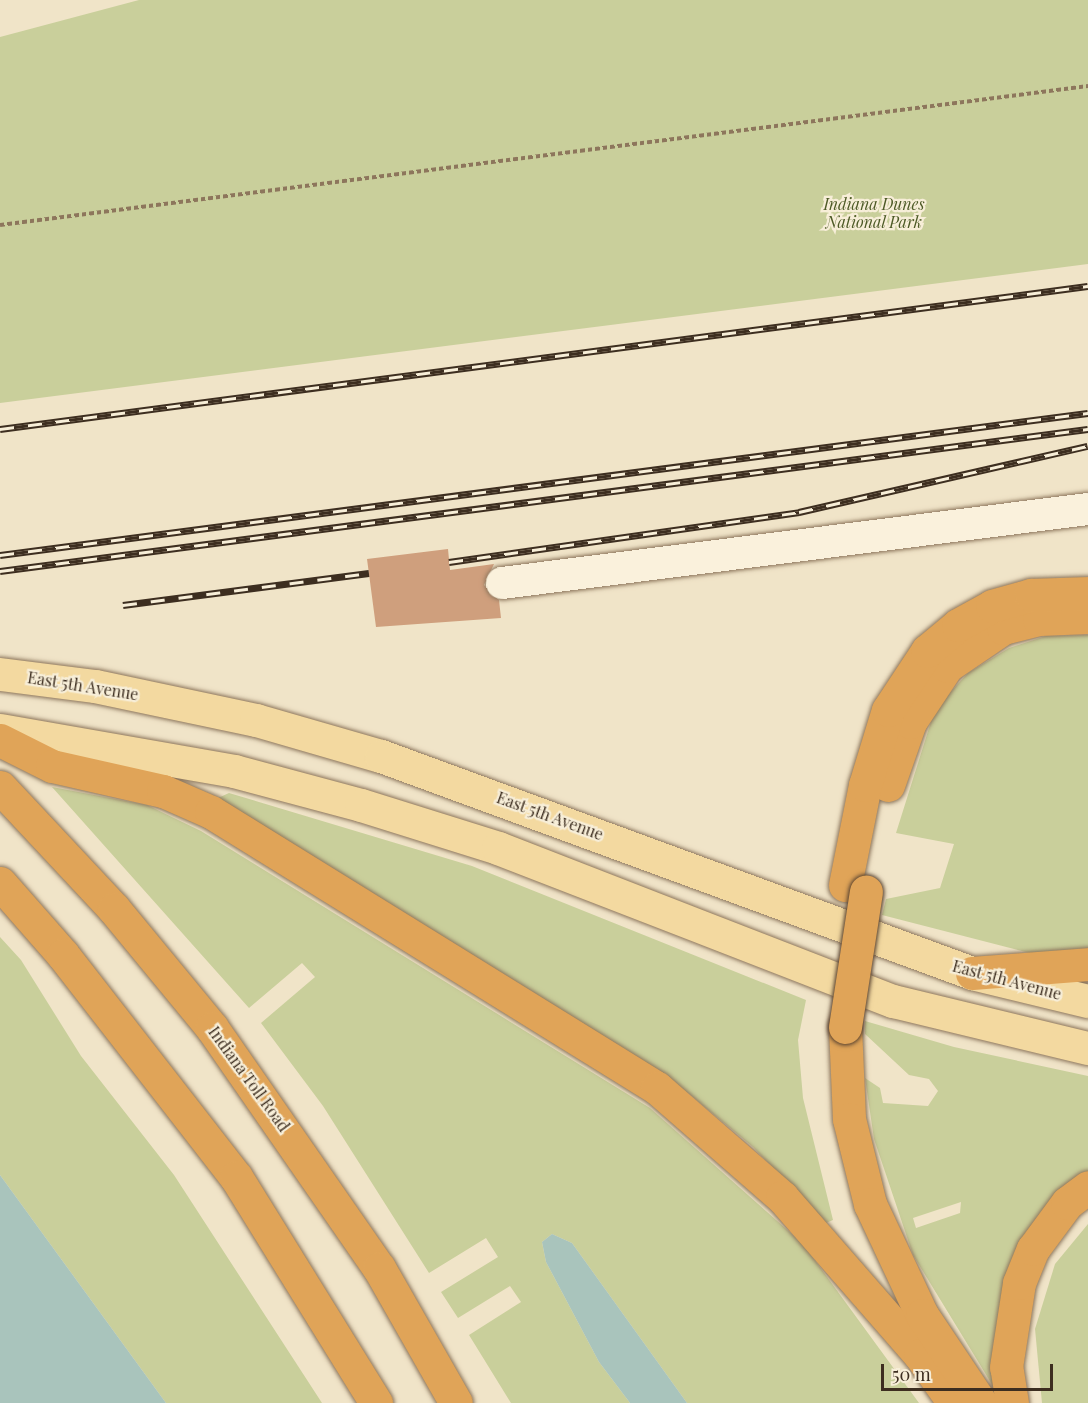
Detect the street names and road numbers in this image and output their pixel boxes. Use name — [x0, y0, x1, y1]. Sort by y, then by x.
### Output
street label: East 5th Avenue — [26, 668, 140, 704]
street label: East 5th Avenue — [494, 788, 606, 844]
street label: East 5th Avenue — [950, 956, 1064, 1004]
street label: Indiana Toll Road — [204, 1022, 294, 1136]

